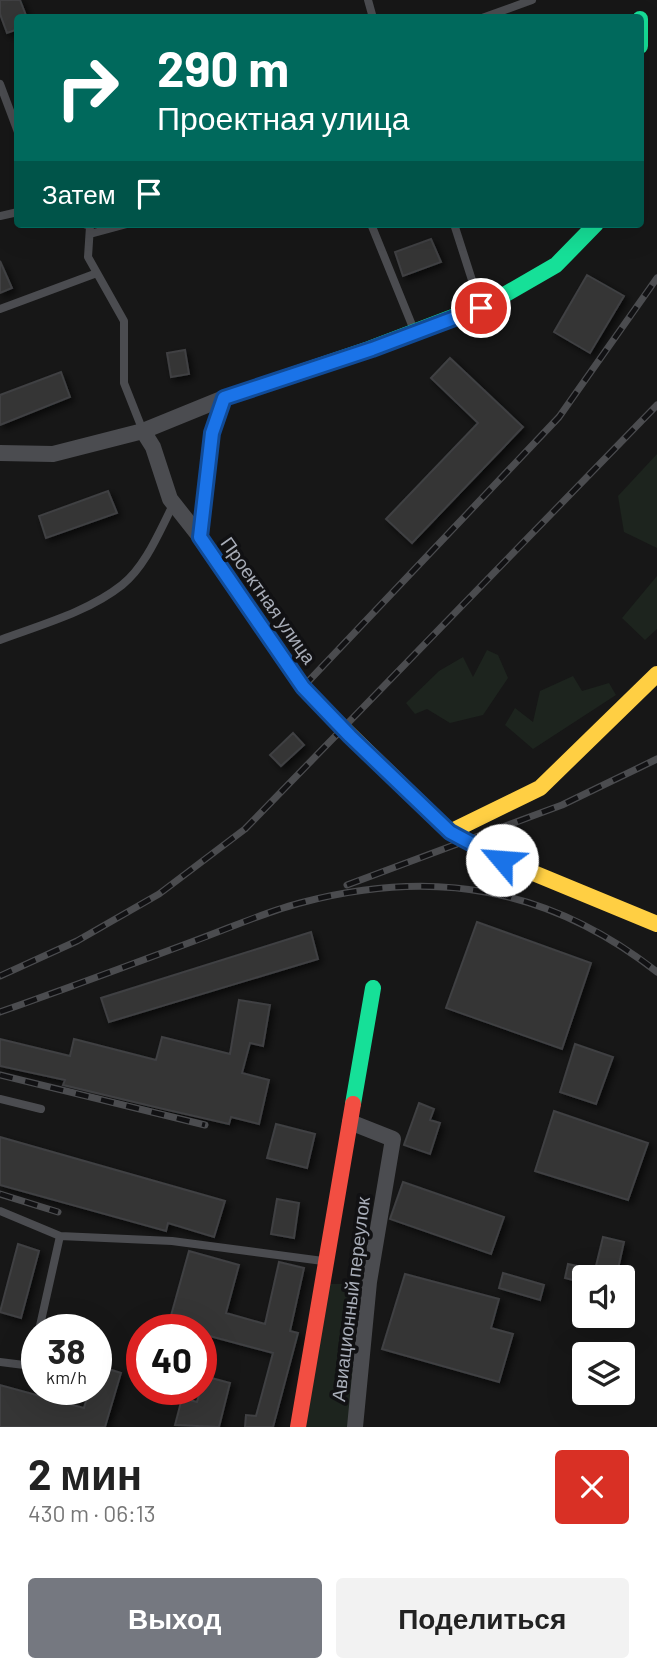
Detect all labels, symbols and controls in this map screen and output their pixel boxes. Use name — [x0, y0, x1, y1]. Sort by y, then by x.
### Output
text: 290 m — [157, 38, 289, 97]
icon: right — [42, 42, 133, 133]
text: Проектная улица — [157, 98, 410, 136]
icon: arrive — [130, 175, 168, 213]
text: Затем — [42, 178, 116, 209]
pin — [451, 278, 511, 338]
icon: arrive — [462, 289, 500, 327]
street label: Проектная улица — [217, 532, 322, 668]
position arrow — [465, 823, 539, 897]
street label: Авиационный переулок — [326, 1195, 374, 1403]
map controls — [572, 1265, 635, 1405]
button: sound — [572, 1265, 635, 1328]
speed limit sign: 40 — [126, 1314, 217, 1405]
text: 38 — [48, 1329, 85, 1371]
button: layers — [572, 1342, 635, 1405]
text: km/h — [46, 1366, 87, 1388]
text: 2 мин — [28, 1448, 142, 1498]
button: close — [555, 1450, 629, 1524]
text: 430 m · 06:13 — [28, 1499, 156, 1527]
button: Выход — [28, 1578, 322, 1658]
button: Поделиться — [336, 1578, 629, 1658]

